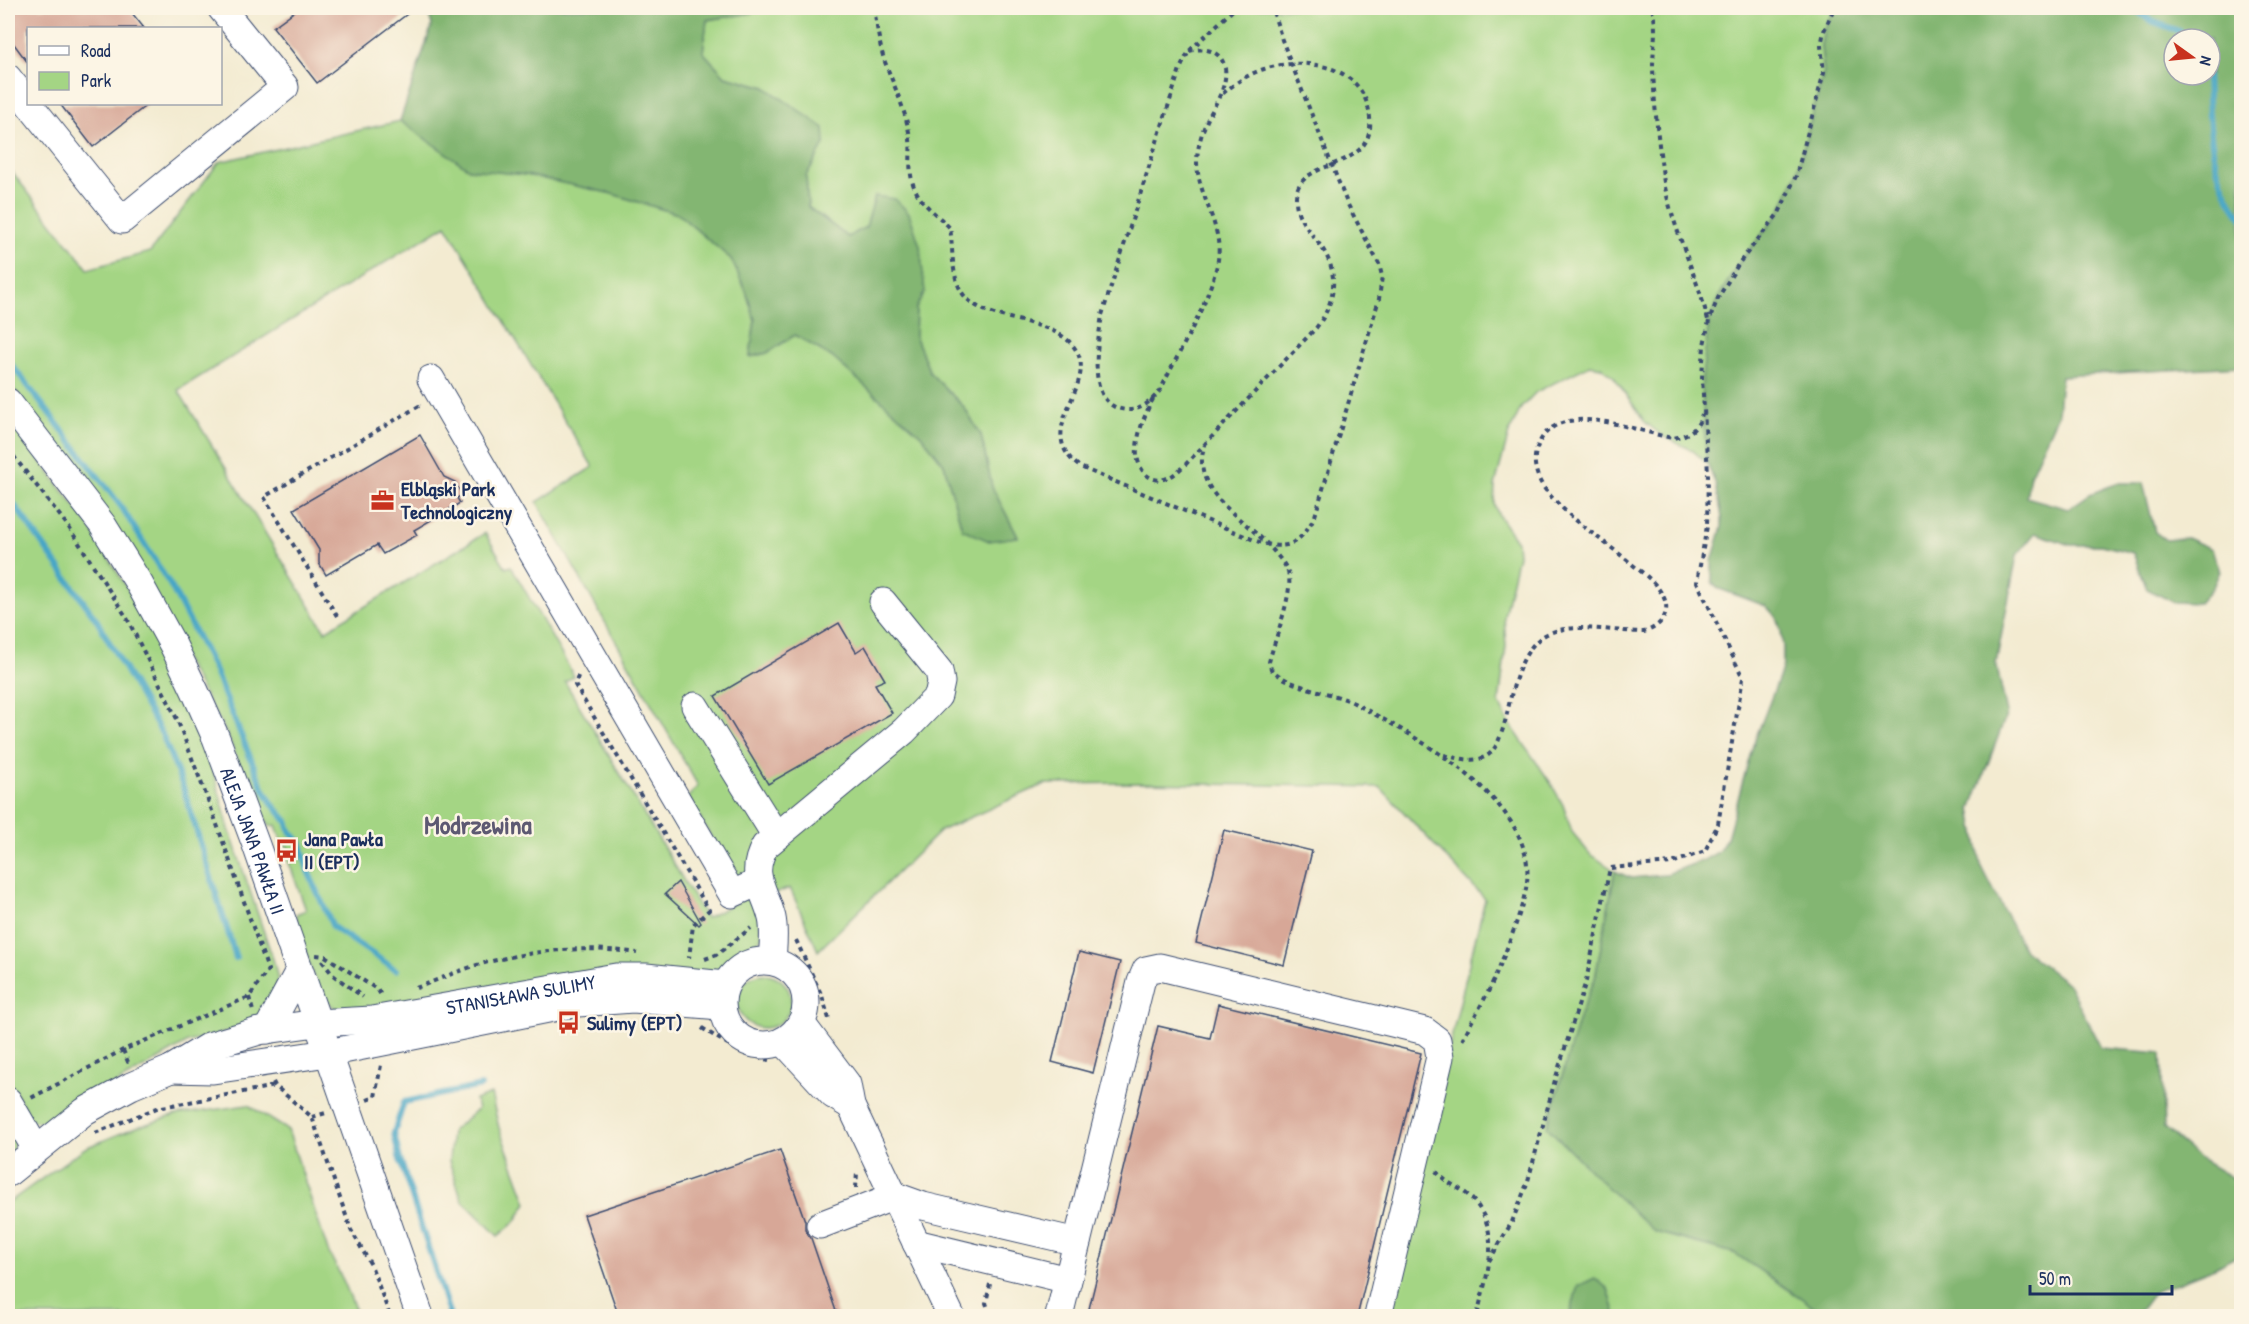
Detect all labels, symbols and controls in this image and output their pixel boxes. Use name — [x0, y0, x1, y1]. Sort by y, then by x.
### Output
legend — [27, 27, 222, 105]
north arrow — [2162, 27, 2222, 87]
text: Road — [81, 38, 111, 63]
text: N — [2195, 54, 2218, 68]
text: Park — [81, 68, 112, 93]
place label: Elbląski Park Technologiczny — [400, 475, 513, 526]
office icon: Elbląski Park Technologiczny — [370, 487, 396, 513]
street label: ALEJA JANA PAWŁA II — [215, 763, 292, 918]
district label: Modrzewina — [424, 807, 532, 842]
place label: Jana Pawła II (EPT) — [304, 825, 383, 875]
bus stop icon: Jana Pawła II (EPT) — [273, 837, 299, 863]
street label: STANISŁAWA SULIMY — [444, 967, 598, 1020]
bus stop icon: Sulimy (EPT) — [556, 1009, 582, 1035]
place label: Sulimy (EPT) — [587, 1009, 682, 1037]
scale bar — [2030, 1258, 2172, 1296]
text: 50 m — [2039, 1266, 2071, 1291]

